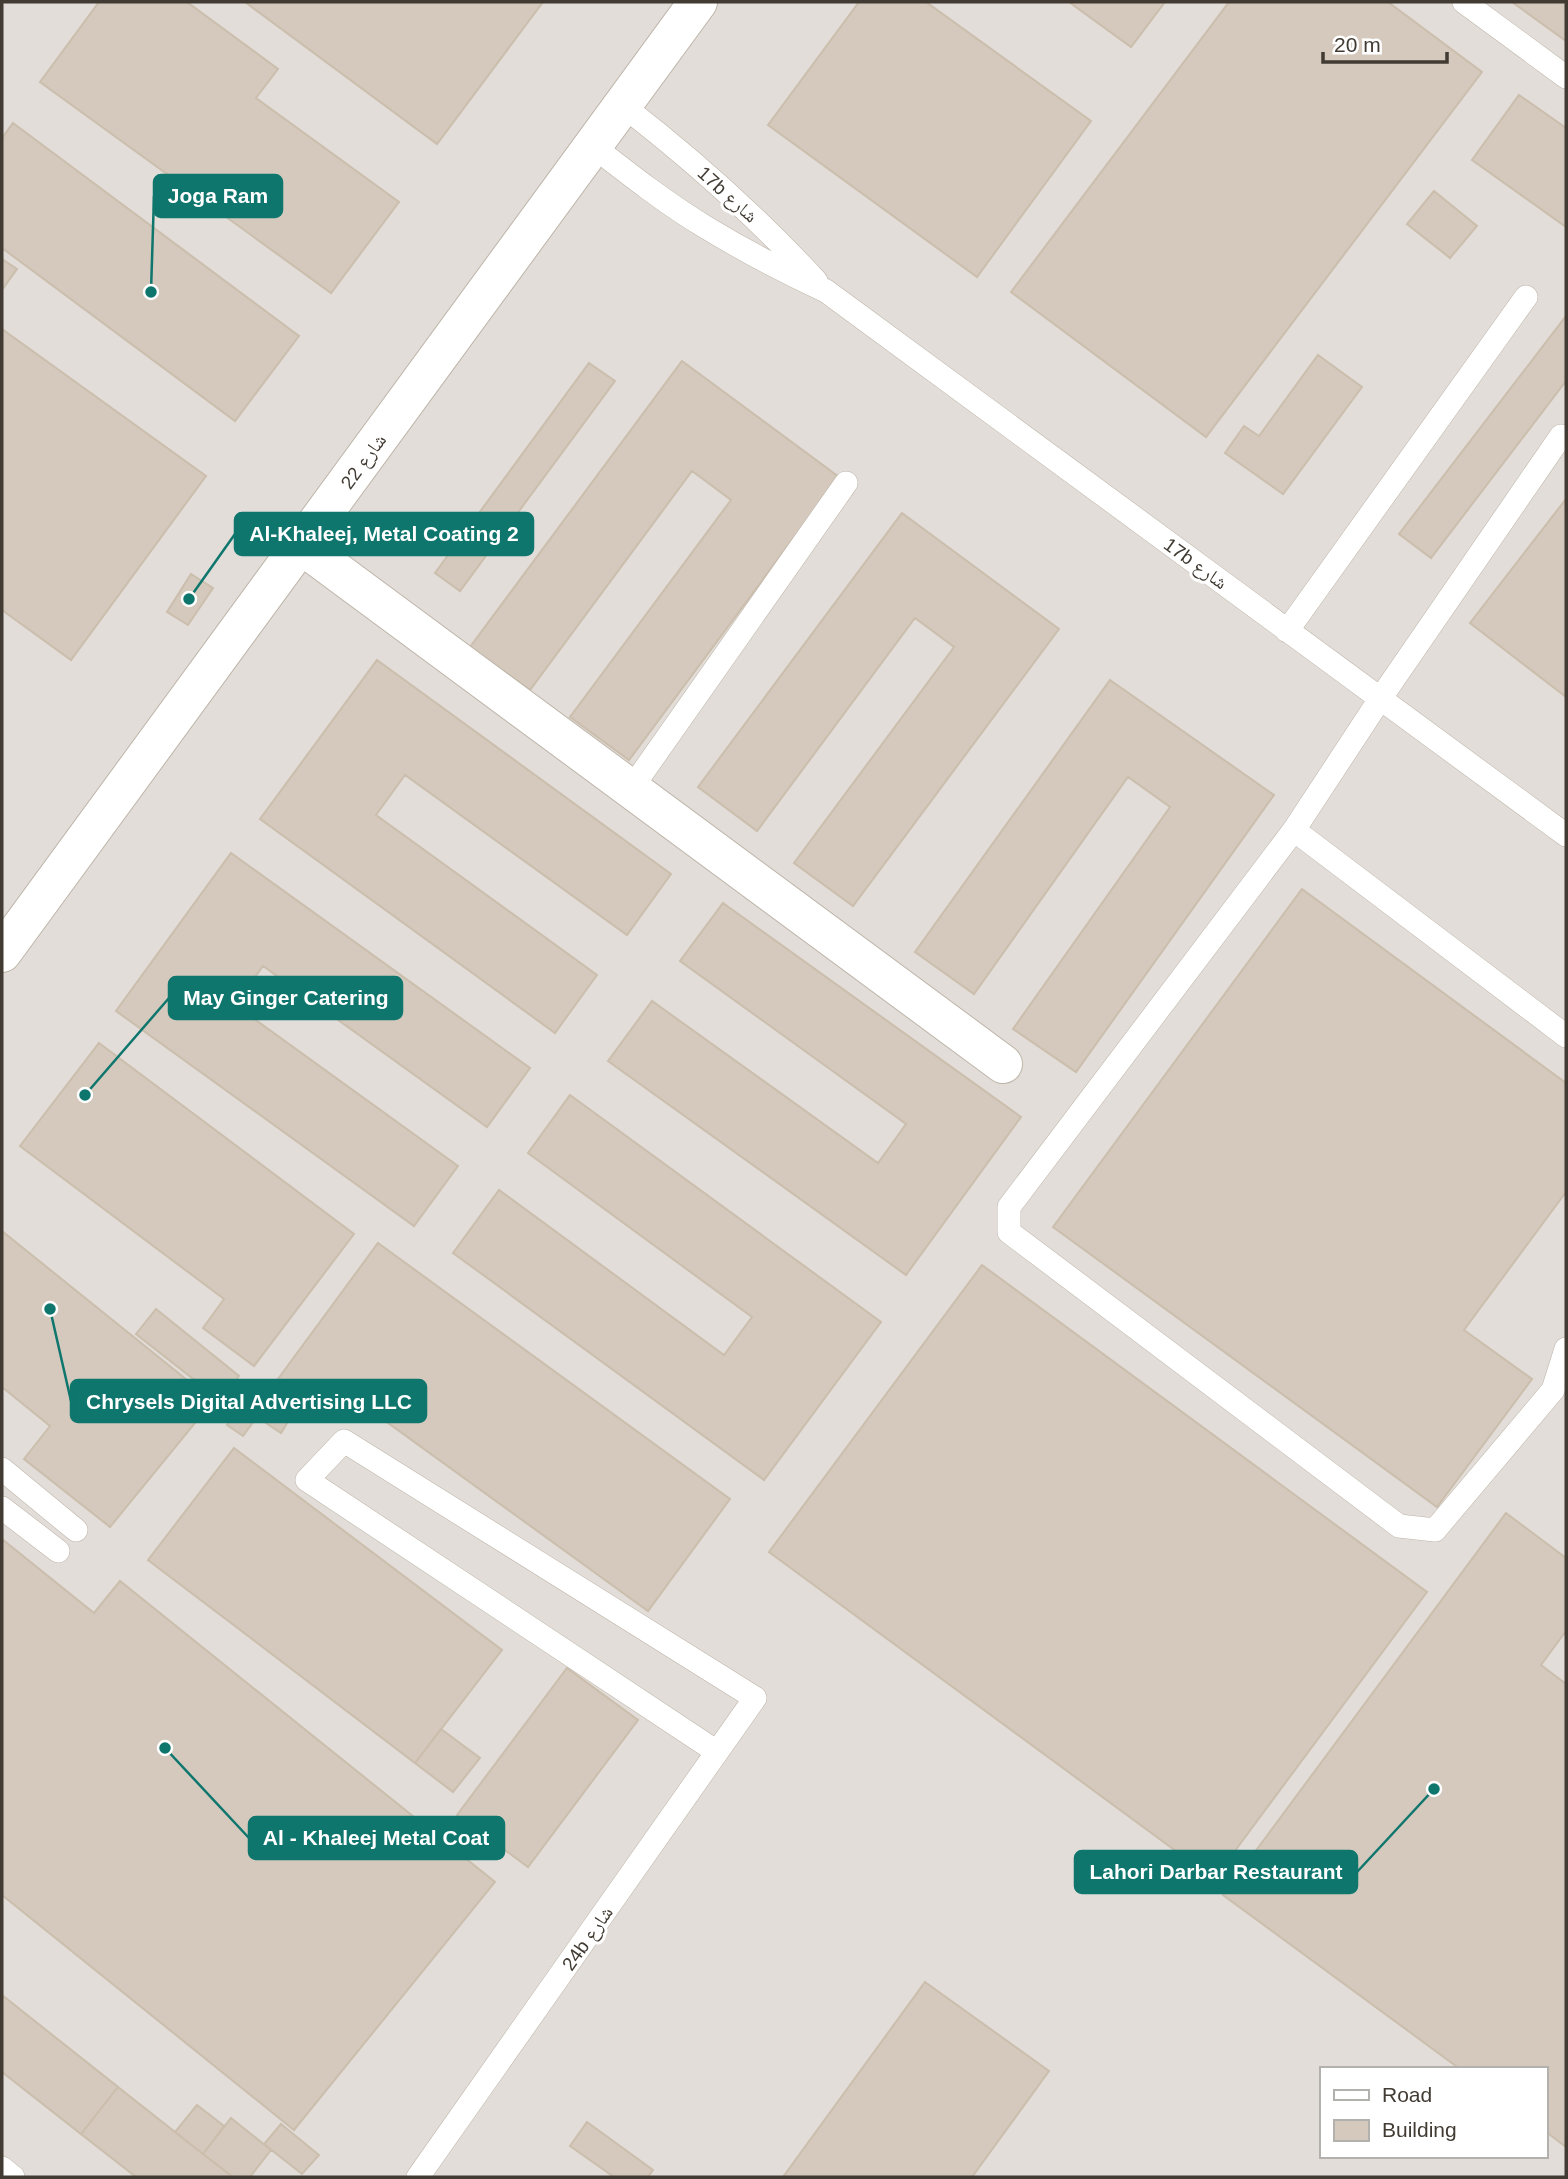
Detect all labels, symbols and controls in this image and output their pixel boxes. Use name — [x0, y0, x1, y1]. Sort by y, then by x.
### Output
scale bar — [1323, 21, 1447, 65]
text: 20 m — [1334, 33, 1381, 56]
street label: 17b شارع — [693, 162, 762, 227]
callout: Joga Ram — [154, 175, 282, 217]
text: Joga Ram — [168, 184, 268, 207]
street label: شارع 22 — [337, 430, 391, 493]
callout: Al-Khaleej, Metal Coating 2 — [235, 513, 533, 555]
text: Al-Khaleej, Metal Coating 2 — [249, 522, 519, 545]
street label: 17b شارع — [1159, 533, 1231, 594]
callout: May Ginger Catering — [169, 977, 402, 1019]
text: May Ginger Catering — [183, 986, 389, 1009]
callout: Chrysels Digital Advertising LLC — [71, 1380, 426, 1422]
text: Chrysels Digital Advertising LLC — [86, 1390, 412, 1413]
callout: Al - Khaleej Metal Coat — [249, 1817, 504, 1859]
text: Al - Khaleej Metal Coat — [263, 1826, 489, 1849]
callout: Lahori Darbar Restaurant — [1075, 1851, 1357, 1893]
text: Lahori Darbar Restaurant — [1089, 1860, 1343, 1883]
street label: 24b شارع — [558, 1902, 618, 1975]
legend — [1320, 2067, 1547, 2158]
text: Road — [1382, 2083, 1432, 2106]
text: Building — [1382, 2118, 1457, 2141]

